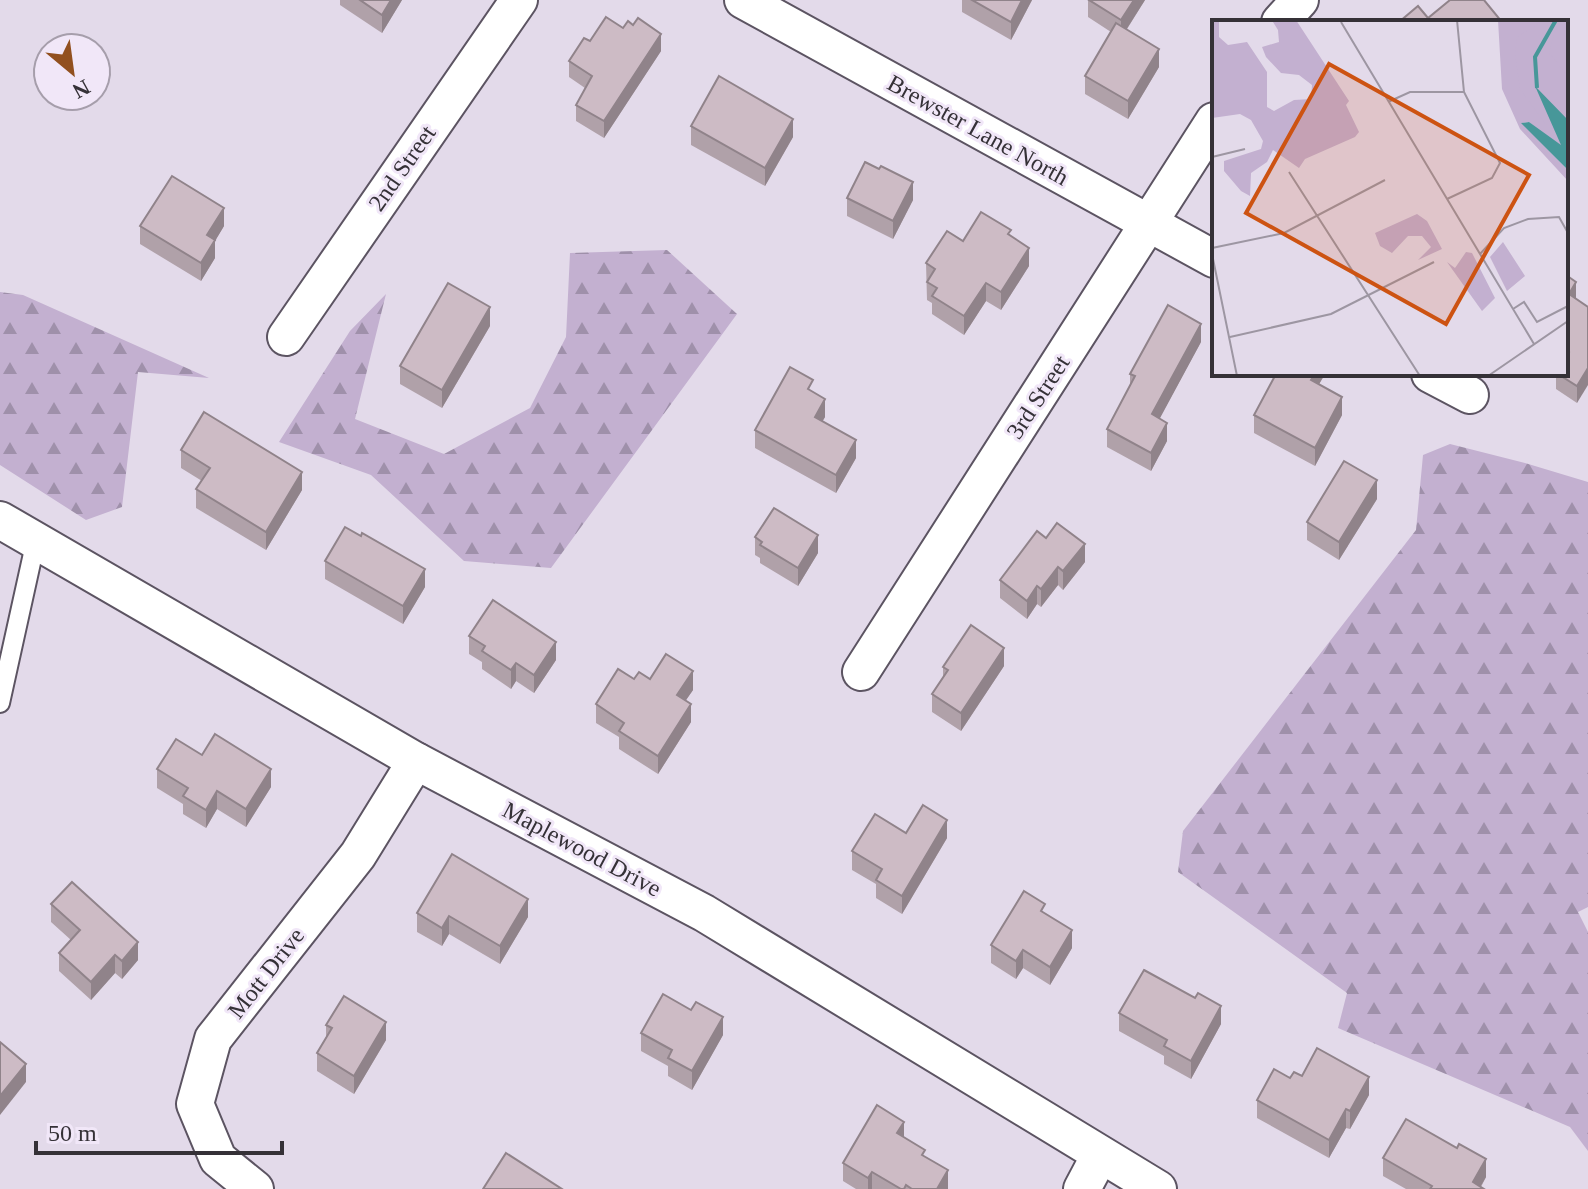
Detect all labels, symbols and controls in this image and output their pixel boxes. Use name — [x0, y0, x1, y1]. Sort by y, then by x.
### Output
inset map — [1212, 20, 1568, 376]
north arrow — [32, 32, 112, 112]
street label: Brewster Lane North — [883, 70, 1073, 190]
text: N — [68, 74, 94, 104]
street label: 2nd Street — [363, 120, 441, 216]
street label: 3rd Street — [1002, 350, 1075, 443]
street label: Maplewood Drive — [499, 796, 665, 902]
street label: Mott Drive — [223, 923, 309, 1023]
scale bar — [36, 1105, 282, 1155]
text: 50 m — [48, 1120, 97, 1146]

